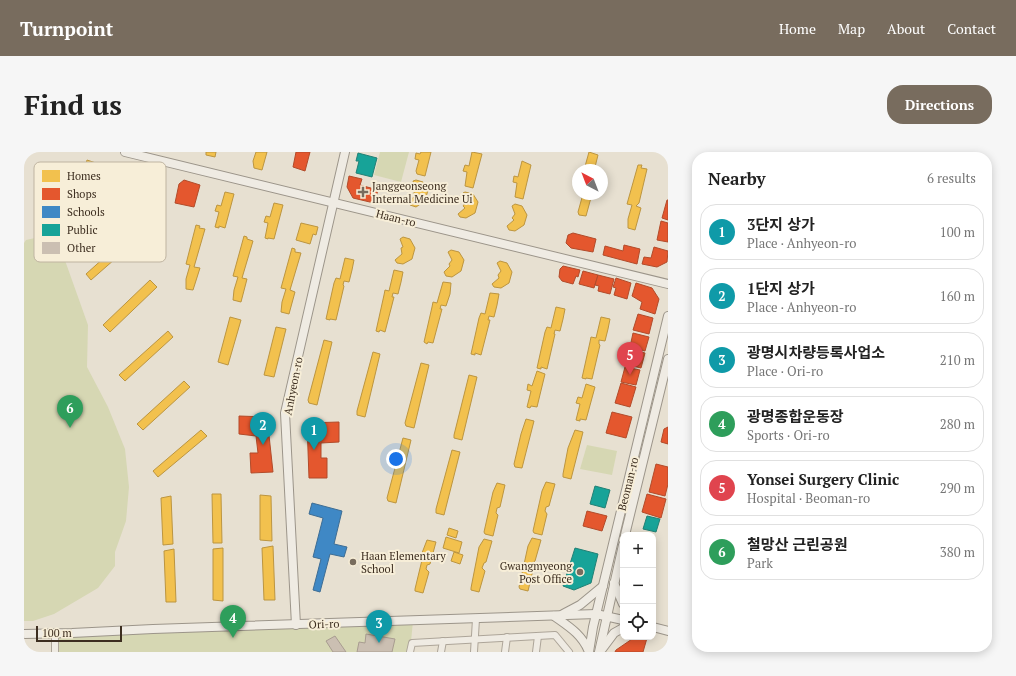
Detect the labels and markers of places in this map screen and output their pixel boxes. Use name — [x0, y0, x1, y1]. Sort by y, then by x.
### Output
place label: Janggeonseong Internal Medicine Ui — [372, 179, 473, 206]
marker: Janggeonseong Internal Medicine Ui — [357, 186, 369, 198]
pin: 5 — [617, 342, 643, 375]
pin: 6 — [57, 395, 83, 428]
pin: 2 — [250, 412, 276, 445]
pin: 1 — [301, 417, 327, 450]
place label: Haan Elementary School — [361, 549, 446, 576]
marker: Haan Elementary School — [348, 557, 358, 567]
place label: Gwangmyeong Post Office — [500, 559, 572, 586]
marker: Gwangmyeong Post Office — [575, 567, 585, 577]
pin: 4 — [220, 605, 246, 638]
pin: 3 — [366, 610, 392, 643]

